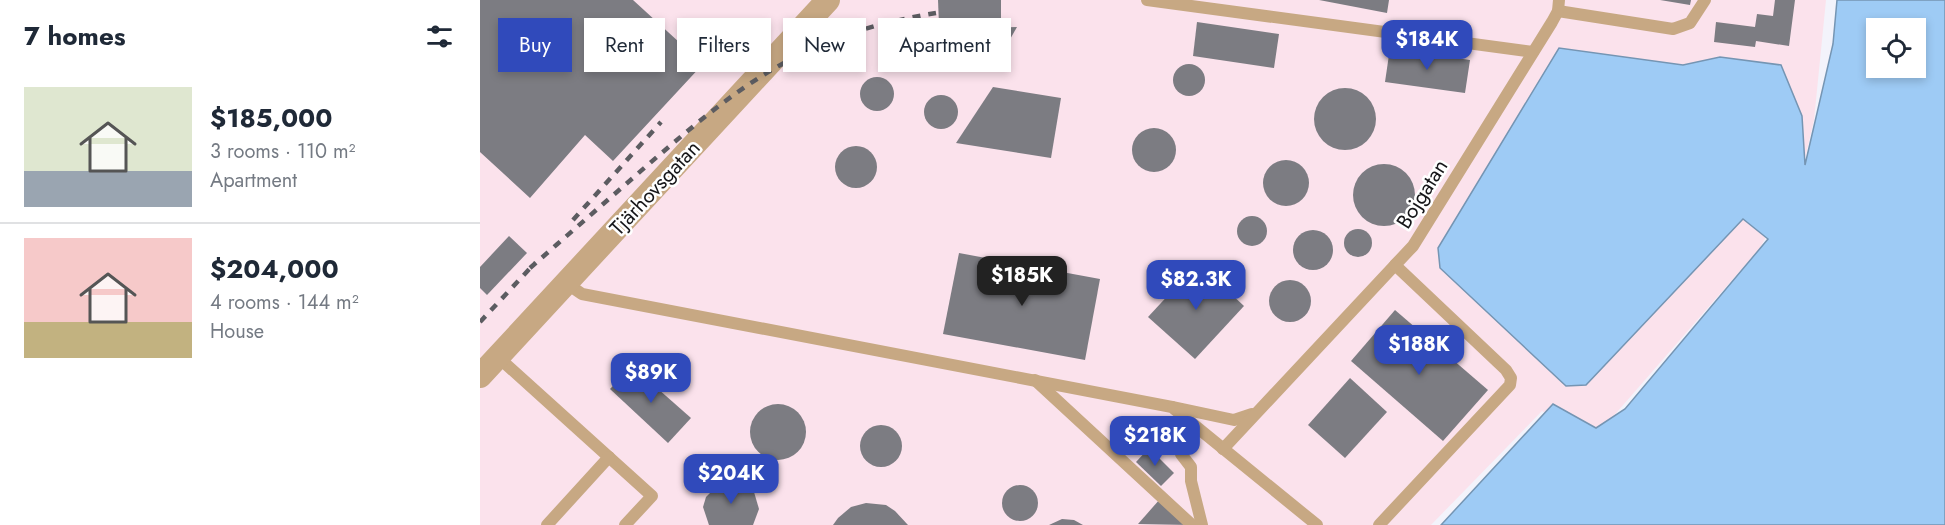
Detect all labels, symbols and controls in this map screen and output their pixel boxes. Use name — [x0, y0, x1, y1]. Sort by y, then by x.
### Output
text: 7 homes — [24, 17, 126, 55]
chip: Buy — [498, 18, 572, 72]
chip: Rent — [584, 18, 665, 72]
chip: Filters — [677, 18, 771, 72]
chip: New — [783, 18, 866, 72]
chip: Apartment — [878, 18, 1011, 72]
map controls — [1866, 18, 1926, 78]
button: locate — [1866, 18, 1926, 78]
icon: filters — [423, 20, 456, 53]
pin: $184K — [1385, 20, 1469, 71]
text: $184K — [1395, 25, 1459, 54]
text: $185,000 — [210, 99, 333, 137]
icon: home — [72, 111, 144, 183]
street label: Tjärhovsgatan — [603, 134, 707, 242]
text: 3 rooms · 110 m² — [210, 137, 356, 166]
street label: Bojgatan — [1389, 154, 1455, 234]
text: Apartment — [210, 166, 297, 195]
text: $204,000 — [210, 250, 339, 288]
pin: $185K — [980, 256, 1064, 307]
pin: $82.3K — [1147, 260, 1245, 311]
text: $185K — [991, 261, 1053, 290]
icon: home — [72, 262, 144, 334]
text: $82.3K — [1161, 265, 1231, 294]
text: 4 rooms · 144 m² — [210, 288, 359, 317]
text: House — [210, 317, 264, 346]
pin: $188K — [1377, 325, 1461, 376]
text: $188K — [1388, 330, 1450, 359]
pin: $89K — [615, 353, 687, 404]
text: $89K — [625, 358, 677, 387]
pin: $218K — [1113, 416, 1197, 467]
text: $218K — [1124, 421, 1186, 450]
pin: $204K — [689, 454, 773, 505]
text: $204K — [698, 459, 764, 488]

